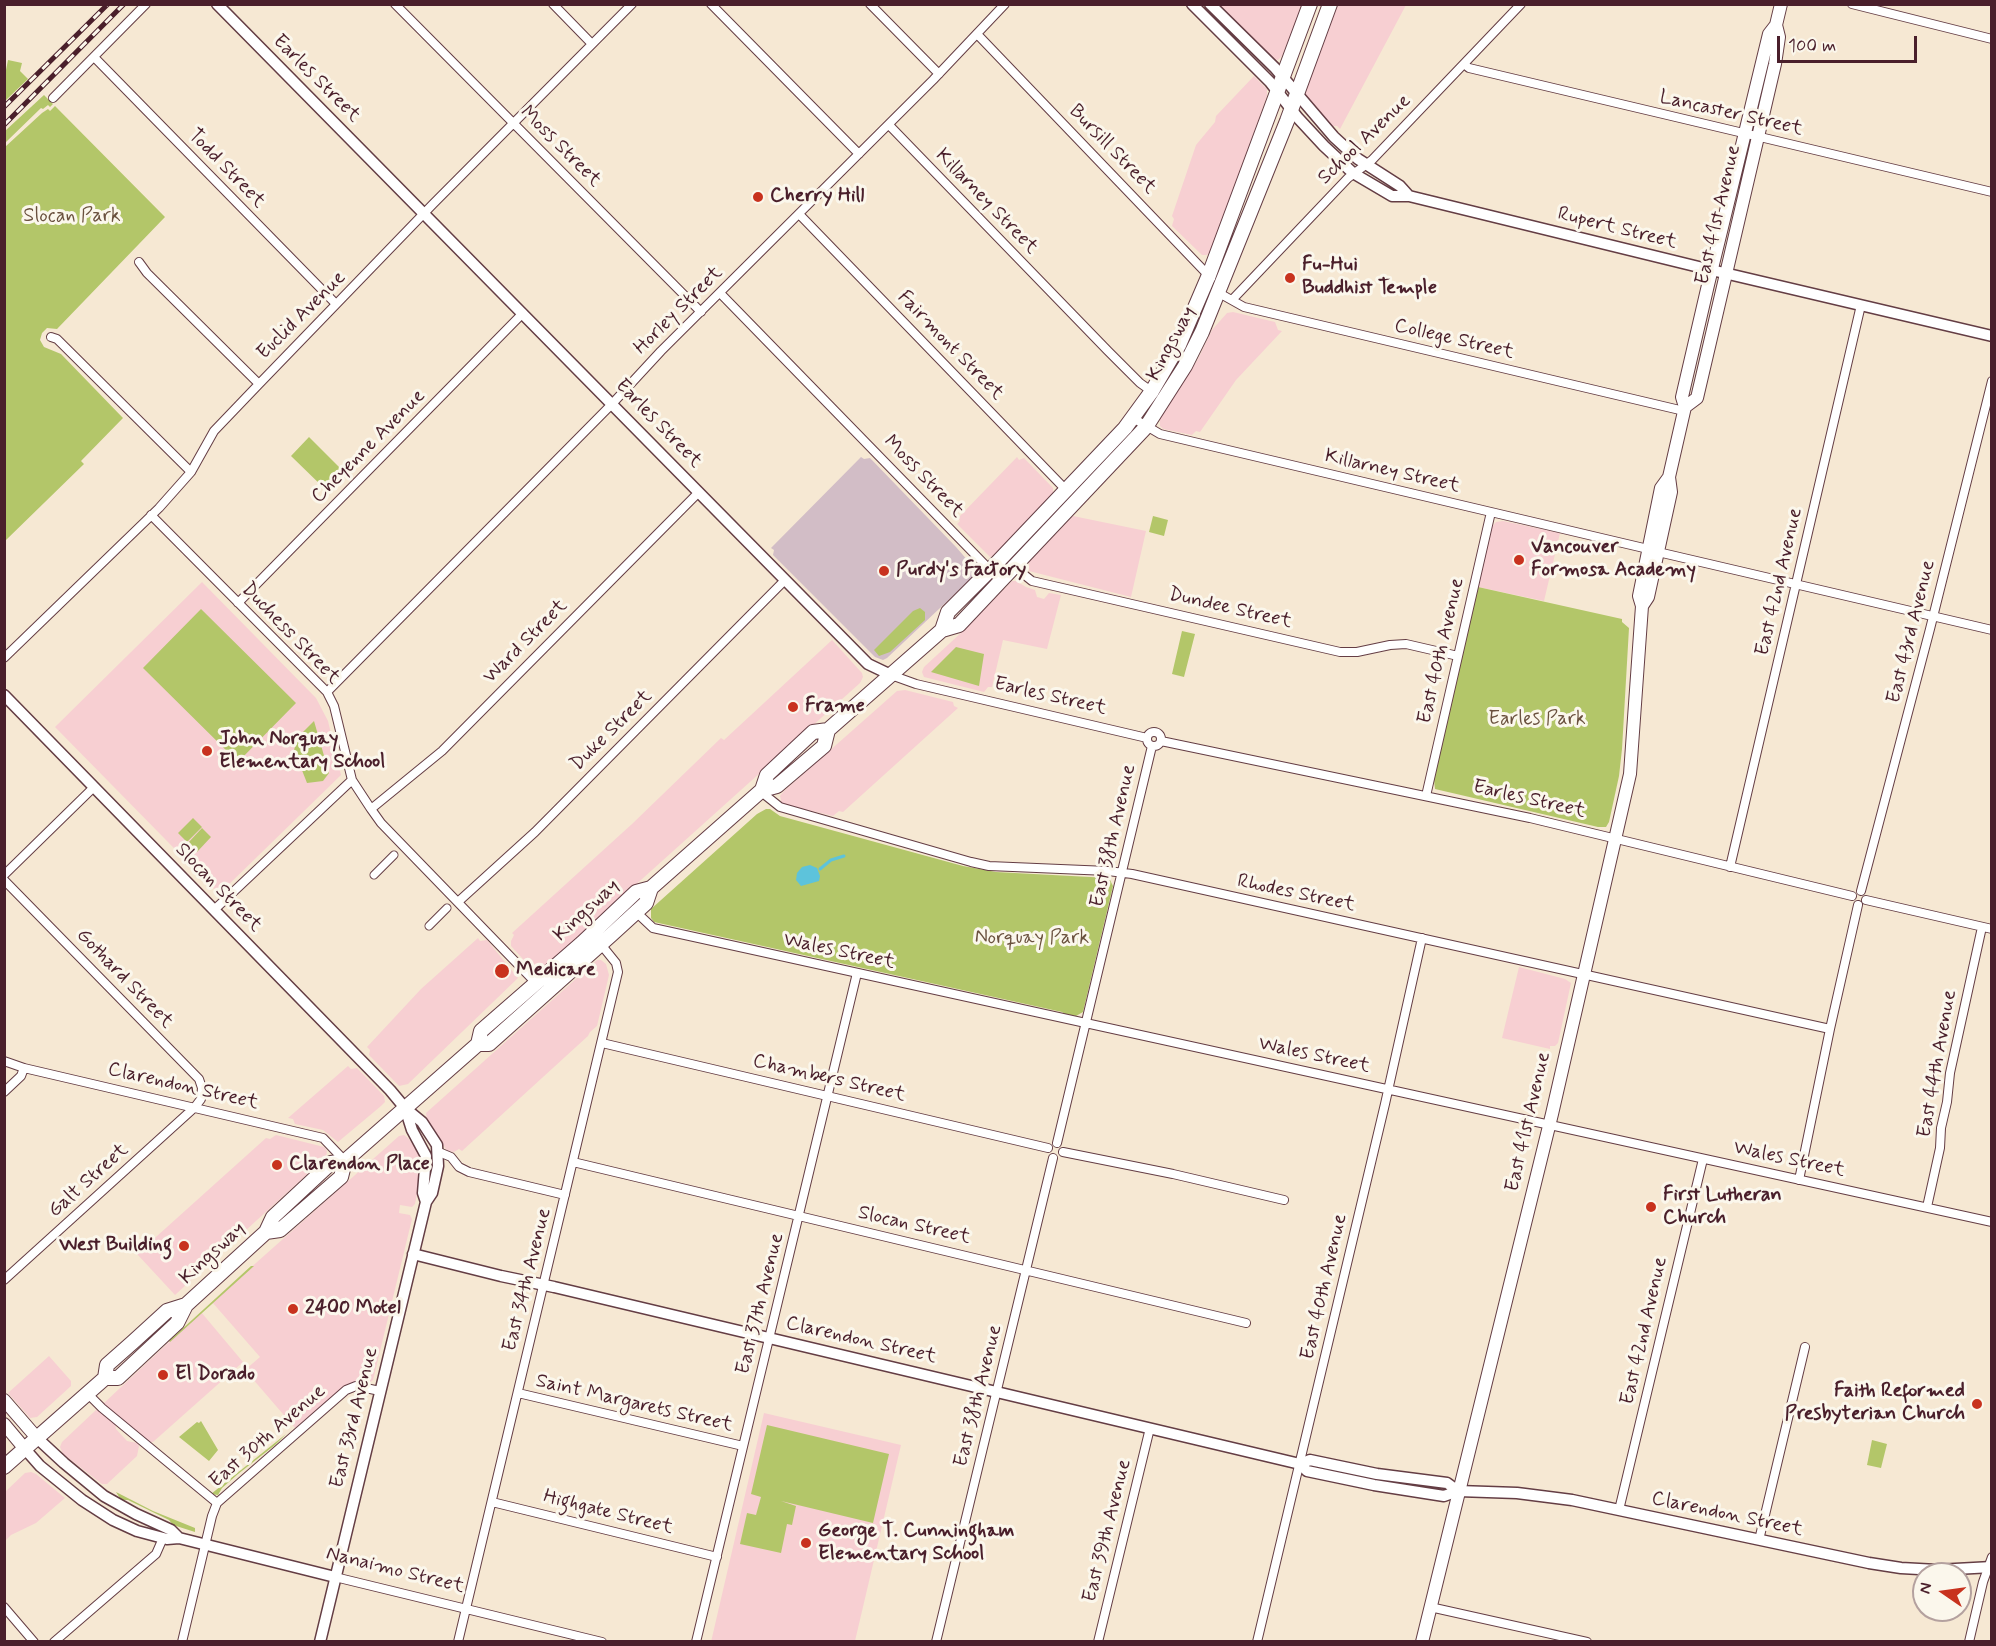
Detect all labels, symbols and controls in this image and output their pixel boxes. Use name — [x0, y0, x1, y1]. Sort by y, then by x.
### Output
scale bar — [1780, 24, 1920, 62]
street label: Earles Street — [267, 30, 365, 128]
text: 100 m — [1788, 34, 1836, 58]
street label: Lancaster Street — [1657, 86, 1805, 142]
street label: School Avenue — [1314, 90, 1416, 190]
street label: Bursill Street — [1063, 100, 1161, 200]
street label: Moss Street — [514, 101, 606, 193]
street label: Todd Street — [182, 124, 270, 214]
street label: East 41st Avenue — [1691, 143, 1747, 287]
street label: Killarney Street — [930, 144, 1042, 260]
place label: Cherry Hill — [770, 185, 864, 209]
marker: Cherry Hill — [751, 190, 765, 204]
street label: Rupert Street — [1555, 203, 1679, 255]
park label: Slocan Park — [23, 205, 121, 229]
place label: Fu-Hui Buddhist Temple — [1302, 254, 1437, 301]
street label: Horley Street — [630, 262, 728, 360]
street label: Euclid Avenue — [253, 267, 351, 365]
marker: Fu-Hui Buddhist Temple — [1283, 271, 1297, 285]
street label: Fairmont Street — [892, 286, 1008, 406]
street label: Kingsway — [1142, 303, 1202, 385]
street label: College Street — [1392, 315, 1516, 365]
street label: Earles Street — [610, 374, 706, 474]
street label: Cheyenne Avenue — [307, 385, 431, 509]
street label: Moss Street — [878, 431, 968, 523]
street label: Killarney Street — [1322, 445, 1462, 499]
street label: East 42nd Avenue — [1751, 506, 1809, 658]
place label: Vancouver Formosa Academy — [1531, 536, 1696, 583]
marker: Vancouver Formosa Academy — [1512, 553, 1526, 567]
street label: East 43rd Avenue — [1883, 558, 1941, 706]
place label: Purdy's Factory — [896, 559, 1026, 583]
marker: Purdy's Factory — [877, 564, 891, 578]
street label: East 40th Avenue — [1414, 576, 1470, 726]
street label: Duchess Street — [235, 578, 345, 690]
street label: Dundee Street — [1166, 583, 1294, 635]
street label: Ward Street — [479, 595, 573, 689]
street label: Earles Street — [991, 672, 1109, 722]
street label: Duke Street — [566, 685, 658, 777]
place label: Frame — [805, 695, 865, 719]
marker: Frame — [786, 700, 800, 714]
park label: Earles Park — [1488, 708, 1586, 732]
place label: John Norquay Elementary School — [219, 728, 385, 775]
marker: John Norquay Elementary School — [200, 744, 214, 758]
street label: East 38th Avenue — [1086, 762, 1142, 910]
street label: Earles Street — [1470, 775, 1588, 825]
street label: Slocan Street — [170, 838, 266, 938]
street label: Rhodes Street — [1235, 870, 1357, 918]
street label: Kingsway — [549, 875, 625, 947]
street label: Gothard Street — [70, 924, 178, 1034]
park label: Norquay Park — [975, 927, 1089, 951]
street label: Wales Street — [781, 928, 897, 976]
place label: Medicare — [516, 959, 596, 983]
marker: Medicare — [493, 962, 511, 980]
street label: East 44th Avenue — [1913, 988, 1963, 1140]
street label: Wales Street — [1256, 1032, 1372, 1080]
street label: Chambers Street — [750, 1050, 908, 1108]
street label: East 41st Avenue — [1501, 1050, 1557, 1194]
street label: Clarendon Street — [105, 1058, 261, 1116]
street label: Wales Street — [1731, 1136, 1847, 1184]
street label: Galt Street — [44, 1139, 134, 1223]
place label: Clarendon Place — [289, 1153, 430, 1177]
marker: Clarendon Place — [270, 1158, 284, 1172]
place label: First Lutheran Church — [1663, 1184, 1782, 1231]
marker: First Lutheran Church — [1644, 1200, 1658, 1214]
street label: Slocan Street — [855, 1201, 973, 1251]
street label: East 34th Avenue — [499, 1206, 557, 1354]
street label: East 40th Avenue — [1297, 1212, 1353, 1362]
street label: Kingsway — [175, 1218, 251, 1290]
street label: East 37th Avenue — [732, 1231, 790, 1377]
place label: West Building — [59, 1234, 172, 1258]
marker: West Building — [177, 1239, 191, 1253]
street label: East 42nd Avenue — [1616, 1255, 1674, 1407]
place label: 2400 Motel — [305, 1297, 401, 1321]
marker: 2400 Motel — [286, 1302, 300, 1316]
street label: Clarendon Street — [783, 1312, 939, 1370]
street label: East 38th Avenue — [950, 1322, 1008, 1470]
street label: East 33rd Avenue — [326, 1345, 384, 1491]
place label: El Dorado — [175, 1363, 255, 1387]
marker: El Dorado — [156, 1368, 170, 1382]
street label: Saint Margarets Street — [533, 1370, 735, 1438]
street label: East 30th Avenue — [205, 1380, 331, 1494]
place label: Faith Reformed Presbyterian Church — [1785, 1380, 1965, 1427]
marker: Faith Reformed Presbyterian Church — [1970, 1397, 1984, 1411]
street label: East 39th Avenue — [1079, 1457, 1137, 1605]
street label: Highgate Street — [541, 1485, 675, 1541]
street label: Clarendon Street — [1649, 1487, 1805, 1543]
place label: George T. Cunningham Elementary School — [818, 1520, 1014, 1567]
marker: George T. Cunningham Elementary School — [799, 1536, 813, 1550]
street label: Nanaimo Street — [323, 1542, 467, 1600]
north arrow — [1912, 1562, 1972, 1622]
text: N — [1914, 1581, 1937, 1596]

